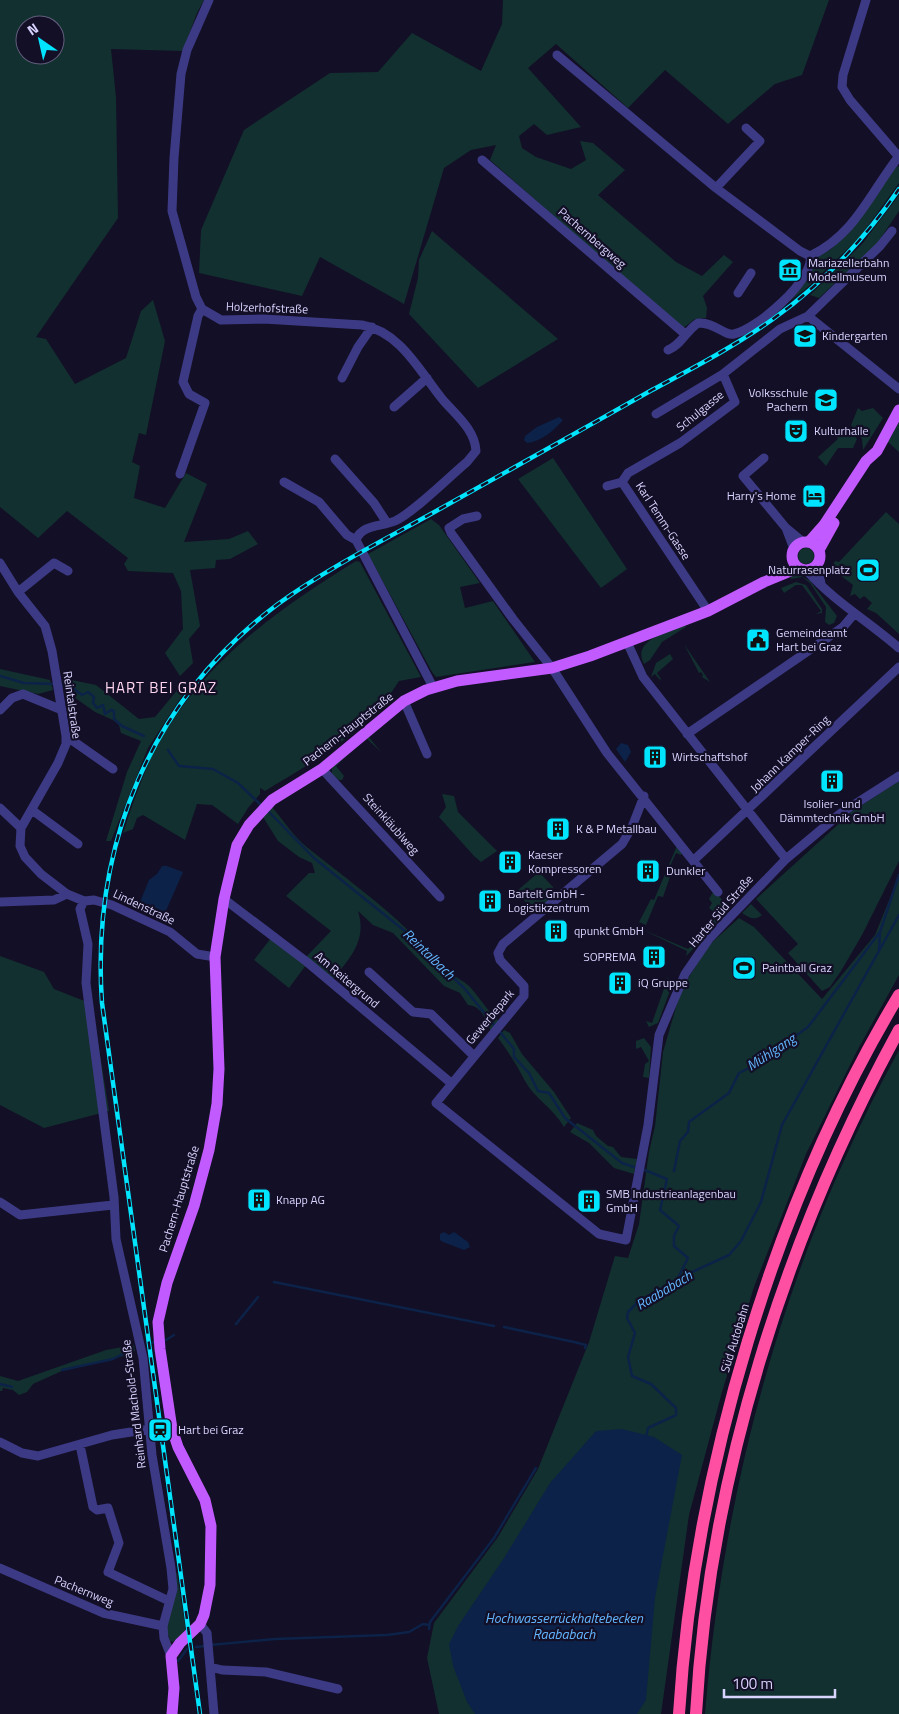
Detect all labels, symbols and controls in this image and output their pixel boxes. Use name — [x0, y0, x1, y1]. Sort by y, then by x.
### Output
north arrow — [15, 15, 65, 65]
text: N — [23, 17, 42, 40]
street label: Pachernbergweg — [554, 202, 631, 273]
place label: Mariazellerbahn Modellmuseum — [808, 253, 889, 286]
museum icon: Mariazellerbahn Modellmuseum — [777, 257, 803, 283]
street label: Holzerhofstraße — [225, 297, 309, 318]
school or university icon: Kindergarten — [792, 323, 818, 349]
place label: Kindergarten — [822, 326, 887, 345]
place label: Volksschule Pachern — [749, 383, 808, 416]
street label: Schulgasse — [672, 385, 728, 436]
school or university icon: Volksschule Pachern — [813, 387, 839, 413]
theatre icon: Kulturhalle — [783, 418, 809, 444]
place label: Kulturhalle — [814, 421, 869, 440]
street label: Karl Temm-Gasse — [631, 478, 696, 563]
hotel icon: Harry's Home — [801, 483, 827, 509]
place label: Harry's Home — [727, 486, 796, 505]
sports icon: Naturrasenplatz — [855, 557, 881, 583]
place label: Naturrasenplatz — [768, 560, 850, 579]
place label: Gemeindeamt Hart bei Graz — [776, 623, 848, 656]
public building icon: Gemeindeamt Hart bei Graz — [745, 627, 771, 653]
street label: Reintalstraße — [58, 670, 87, 740]
district label: HART BEI GRAZ — [105, 676, 217, 699]
street label: Pachern-Hauptstraße — [298, 687, 397, 770]
street label: Johann Kamper-Ring — [745, 711, 834, 797]
building icon: Wirtschaftshof — [642, 744, 668, 770]
place label: Wirtschaftshof — [672, 747, 747, 766]
building icon: Isolier- und Dämmtechnik GmbH — [819, 768, 845, 794]
street label: Steinkläublweg — [359, 789, 424, 859]
place label: Isolier- und Dämmtechnik GmbH — [780, 794, 884, 827]
building icon: K & P Metallbau — [545, 816, 571, 842]
place label: K & P Metallbau — [576, 819, 657, 838]
place label: Kaeser Kompressoren — [528, 845, 601, 878]
building icon: Kaeser Kompressoren — [497, 849, 523, 875]
building icon: Dunkler — [635, 858, 661, 884]
place label: Dunkler — [666, 861, 705, 880]
street label: Harter Süd Straße — [684, 870, 758, 951]
street label: Lindenstraße — [110, 884, 178, 929]
place label: Bartelt GmbH - Logistikzentrum — [508, 884, 590, 917]
building icon: Bartelt GmbH - Logistikzentrum — [477, 888, 503, 914]
building icon: qpunkt GmbH — [543, 918, 569, 944]
place label: qpunkt GmbH — [574, 921, 644, 940]
water label: Reintalbach — [399, 923, 461, 985]
building icon: SOPREMA — [641, 944, 667, 970]
street label: Am Reitergrund — [311, 947, 384, 1012]
place label: SOPREMA — [583, 947, 636, 966]
sports icon: Paintball Graz — [731, 955, 757, 981]
place label: Paintball Graz — [762, 958, 832, 977]
building icon: iQ Gruppe — [607, 970, 633, 996]
place label: iQ Gruppe — [638, 973, 688, 992]
street label: Gewerbepark — [461, 985, 519, 1049]
water label: Mühlgang — [742, 1027, 801, 1075]
street label: Pachern-Hauptstraße — [153, 1143, 204, 1254]
place label: SMB Industrieanlagenbau GmbH — [606, 1184, 736, 1217]
building icon: Knapp AG — [246, 1187, 272, 1213]
building icon: SMB Industrieanlagenbau GmbH — [576, 1188, 602, 1214]
place label: Knapp AG — [276, 1190, 325, 1209]
water label: Raababach — [632, 1264, 697, 1315]
street label: Süd Autobahn — [715, 1301, 754, 1375]
street label: Reinhard Machold-Straße — [116, 1339, 151, 1470]
station icon: Hart bei Graz — [147, 1417, 173, 1443]
place label: Hart bei Graz — [178, 1420, 244, 1439]
street label: Pachernweg — [52, 1570, 117, 1611]
water label: Hochwasserrückhaltebecken Raababach — [485, 1607, 644, 1644]
scale bar — [724, 1666, 835, 1698]
text: 100 m — [732, 1672, 773, 1695]

